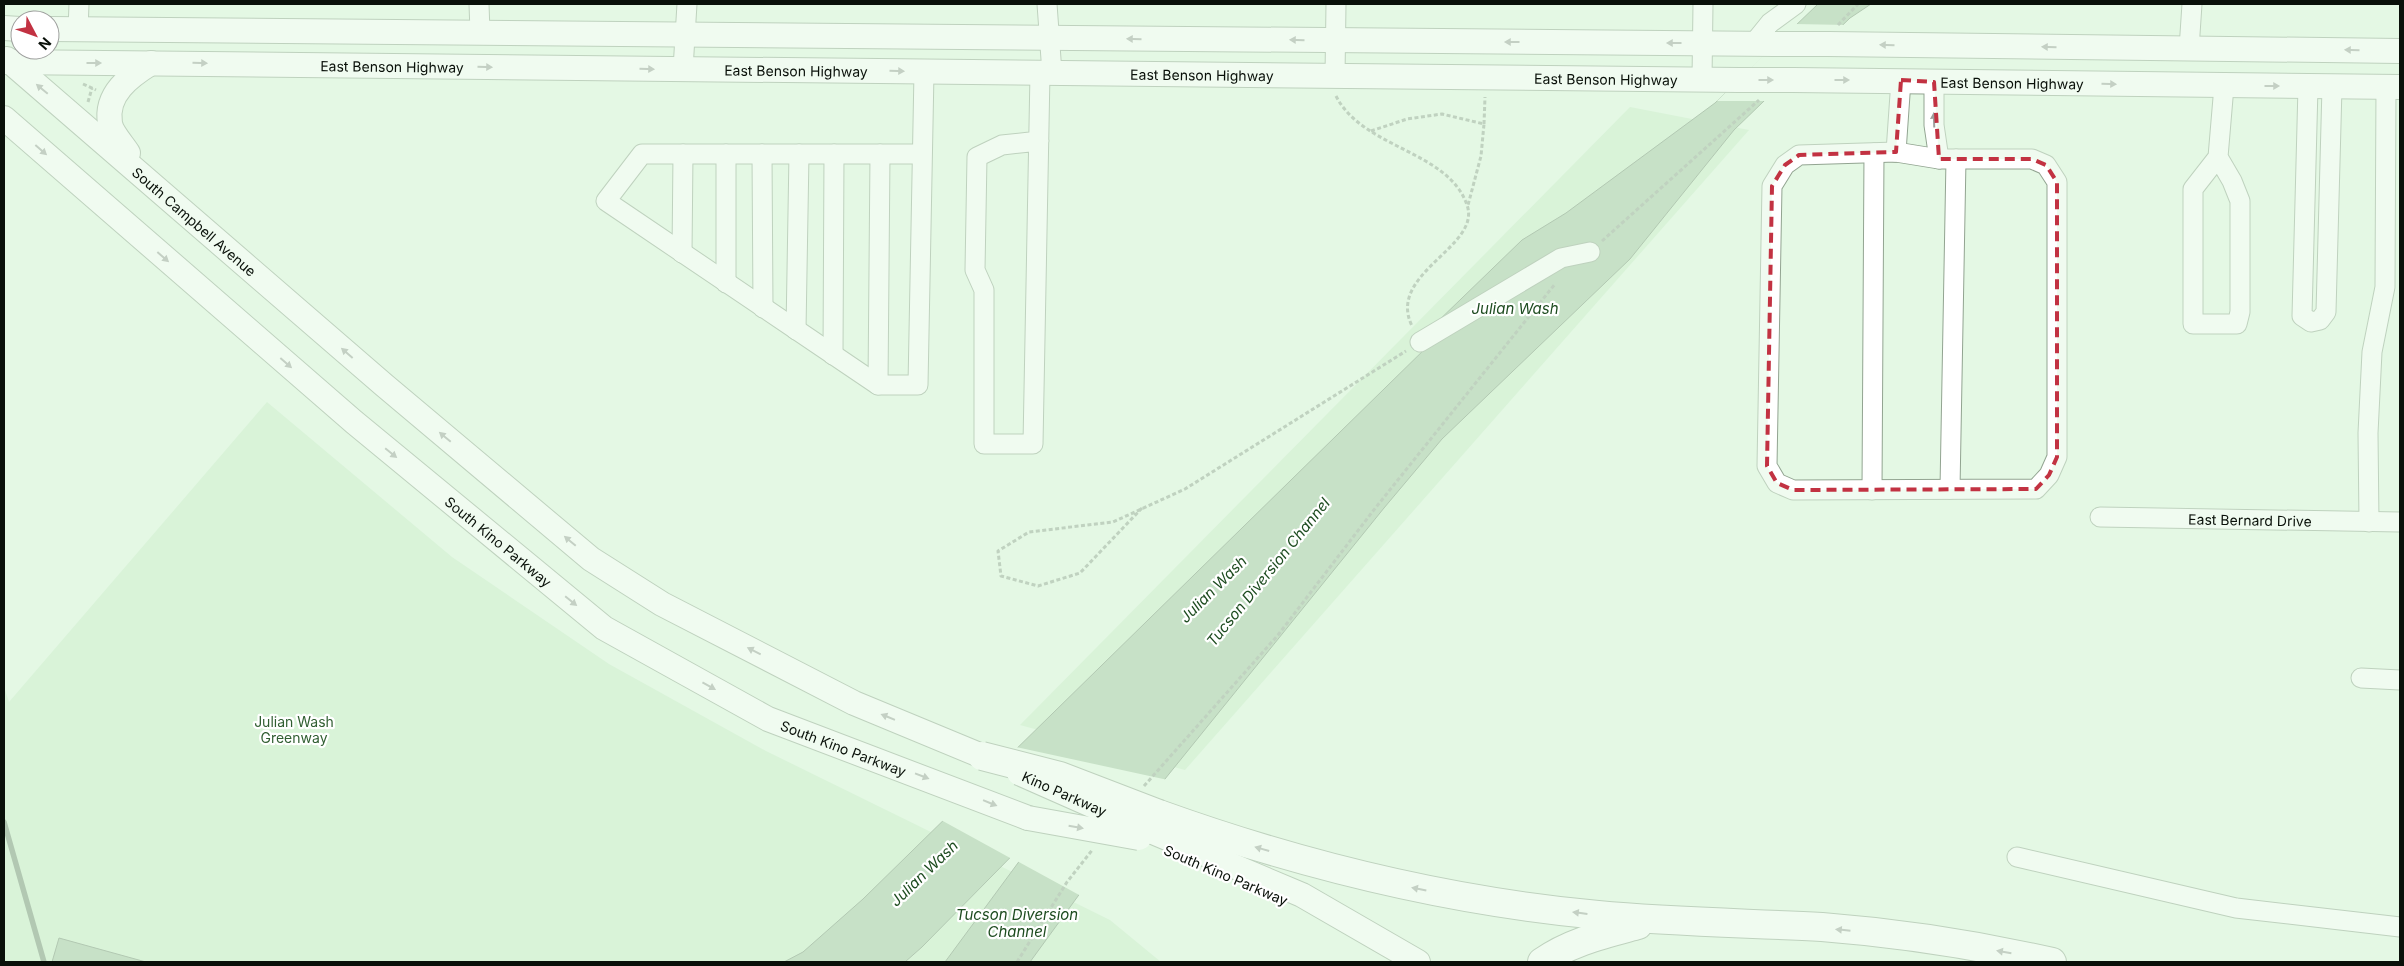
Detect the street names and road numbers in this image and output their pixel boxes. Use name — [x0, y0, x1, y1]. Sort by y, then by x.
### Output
street label: East Benson Highway — [320, 57, 464, 75]
street label: East Benson Highway — [724, 61, 868, 79]
street label: East Benson Highway — [1130, 65, 1274, 84]
street label: East Benson Highway — [1534, 69, 1678, 88]
street label: East Benson Highway — [1940, 73, 2084, 92]
street label: South Campbell Avenue — [129, 163, 260, 279]
street label: South Kino Parkway — [442, 492, 556, 590]
street label: East Bernard Drive — [2188, 510, 2312, 529]
street label: South Kino Parkway — [778, 716, 909, 779]
street label: Kino Parkway — [1020, 767, 1110, 819]
street label: South Kino Parkway — [1161, 841, 1291, 909]

